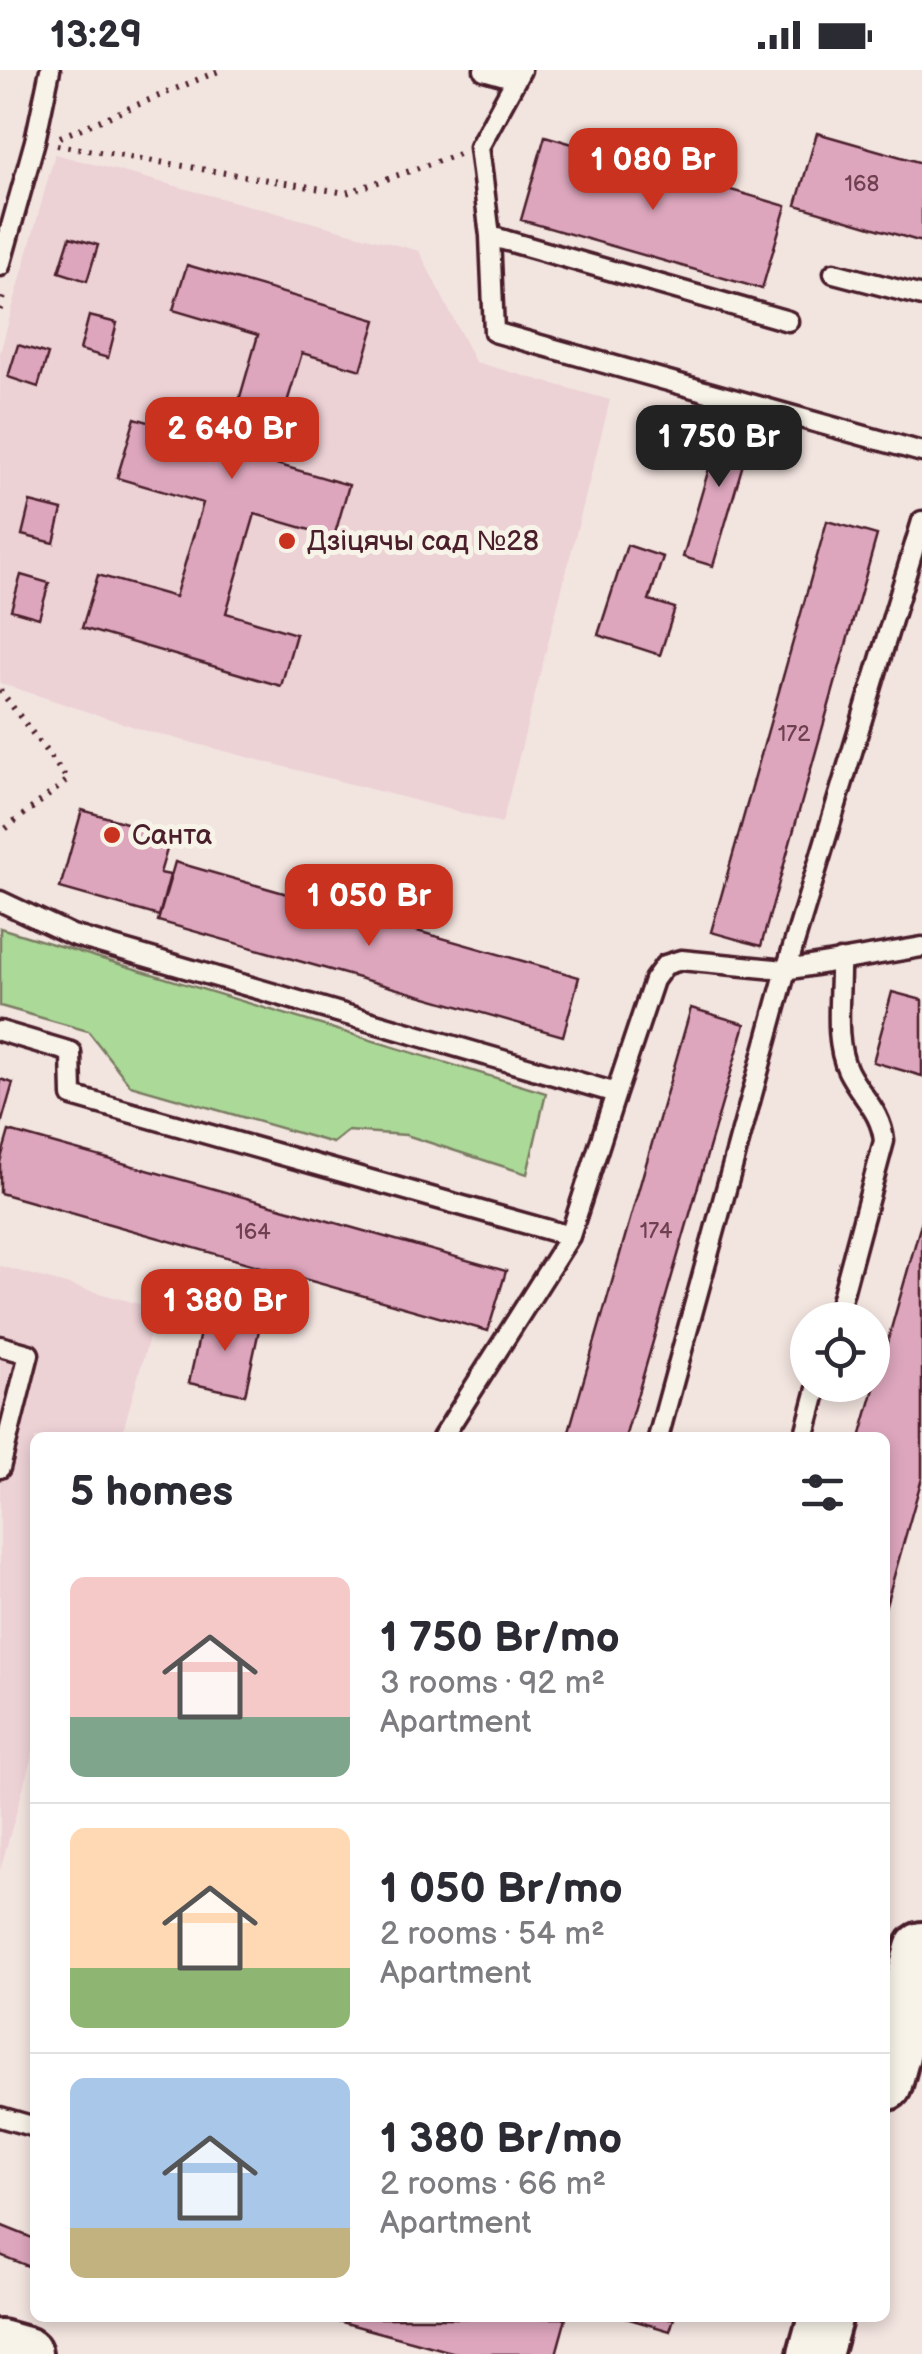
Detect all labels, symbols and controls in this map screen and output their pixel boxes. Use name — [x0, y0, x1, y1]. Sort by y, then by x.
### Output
text: 13:29 — [50, 13, 142, 58]
pin: 1 080 Br — [550, 128, 756, 213]
text: 1 080 Br — [590, 141, 716, 180]
house number: 168 — [845, 171, 879, 198]
pin: 2 640 Br — [129, 397, 335, 482]
pin: 1 750 Br — [616, 405, 822, 490]
text: 2 640 Br — [167, 410, 297, 449]
text: 1 750 Br — [658, 418, 780, 457]
place label: Дзіцячы сад №28 — [307, 525, 539, 558]
marker: Дзіцячы сад №28 — [276, 530, 298, 552]
house number: 172 — [778, 721, 810, 748]
place label: Санта — [132, 819, 213, 852]
marker: Санта — [101, 824, 123, 846]
pin: 1 050 Br — [266, 864, 472, 949]
text: 1 050 Br — [307, 877, 431, 916]
house number: 174 — [640, 1218, 673, 1245]
house number: 164 — [235, 1219, 271, 1246]
pin: 1 380 Br — [122, 1269, 328, 1354]
text: 1 380 Br — [163, 1282, 287, 1321]
map controls — [790, 1302, 890, 1402]
button: locate — [790, 1302, 890, 1402]
icon: filters — [795, 1465, 850, 1520]
text: 5 homes — [70, 1467, 233, 1518]
text: 1 750 Br/mo — [380, 1613, 620, 1664]
icon: home — [150, 1617, 270, 1737]
text: 3 rooms · 92 m² — [380, 1664, 605, 1703]
text: Apartment — [380, 1703, 531, 1742]
text: 1 050 Br/mo — [380, 1864, 623, 1915]
icon: home — [150, 1868, 270, 1988]
text: 2 rooms · 54 m² — [380, 1915, 605, 1954]
text: Apartment — [380, 1954, 531, 1993]
text: 1 380 Br/mo — [380, 2114, 622, 2165]
icon: home — [150, 2118, 270, 2238]
text: 2 rooms · 66 m² — [380, 2165, 606, 2204]
text: Apartment — [380, 2204, 531, 2243]

